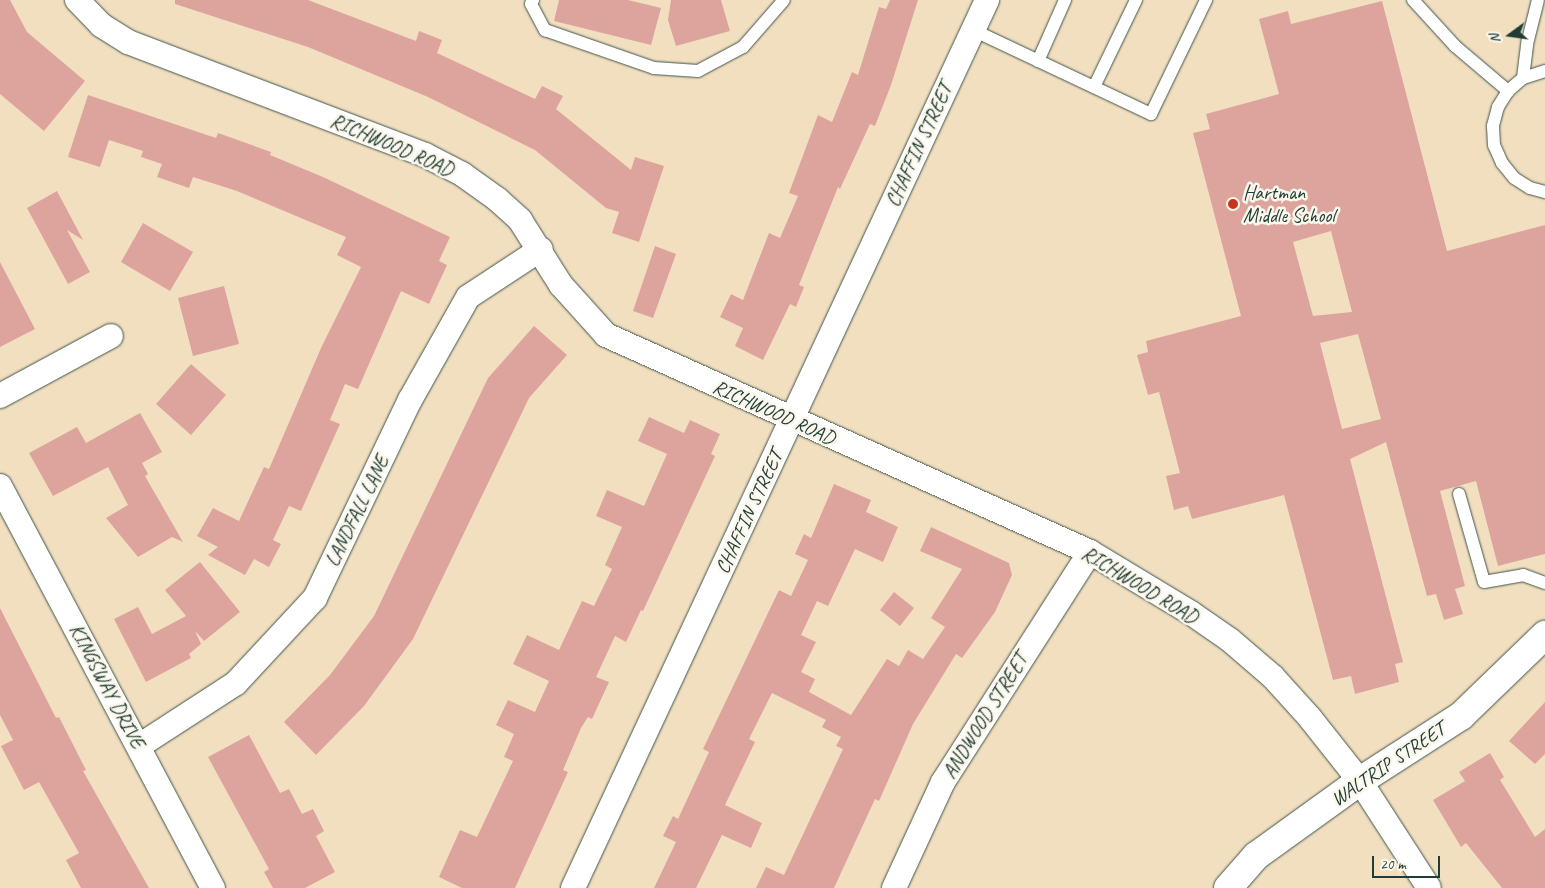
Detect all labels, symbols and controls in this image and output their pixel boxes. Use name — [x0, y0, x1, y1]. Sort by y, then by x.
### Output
north arrow — [1485, 10, 1535, 60]
text: N — [1486, 32, 1504, 45]
street label: CHAFFIN STREET — [880, 80, 958, 210]
street label: RICHWOOD ROAD — [326, 108, 458, 182]
place label: Hartman Middle School — [1243, 180, 1335, 227]
marker: Hartman Middle School — [1227, 198, 1239, 210]
street label: RICHWOOD ROAD — [709, 374, 839, 450]
street label: CHAFFIN STREET — [710, 447, 788, 577]
street label: LANDFALL LANE — [320, 452, 394, 570]
street label: RICHWOOD ROAD — [1077, 541, 1203, 629]
street label: KINGSWAY DRIVE — [64, 620, 150, 752]
street label: ANDWOOD STREET — [937, 649, 1033, 783]
street label: WALTRIP STREET — [1326, 717, 1450, 811]
scale bar — [1375, 846, 1442, 878]
text: 20 m — [1380, 855, 1406, 874]

